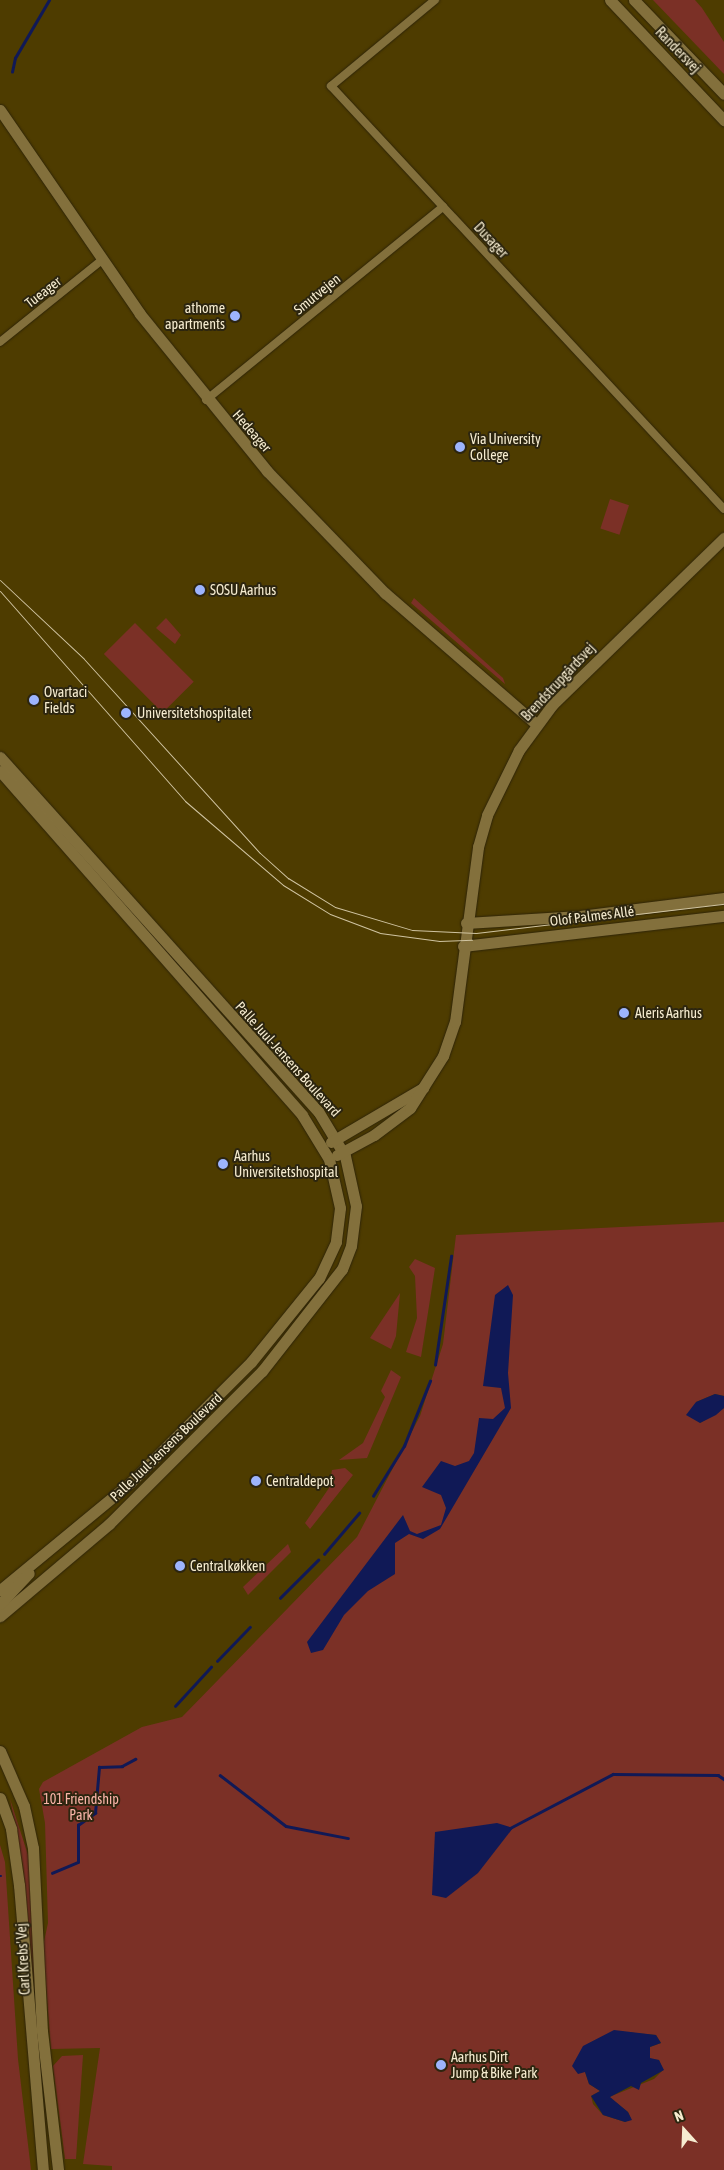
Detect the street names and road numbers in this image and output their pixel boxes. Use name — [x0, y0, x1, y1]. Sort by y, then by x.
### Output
street label: Randersvej — [652, 23, 704, 77]
street label: Dusager — [470, 219, 512, 261]
street label: Smutvejen — [290, 270, 344, 318]
street label: Tueager — [22, 273, 64, 311]
street label: Hedeager — [229, 407, 275, 455]
street label: Brendstrupgårdsvej — [518, 640, 598, 724]
street label: Olof Palmes Allé — [549, 903, 635, 929]
street label: Palle Juul-Jensens Boulevard — [232, 998, 344, 1120]
street label: Palle Juul-Jensens Boulevard — [107, 1389, 225, 1505]
street label: Carl Krebs' Vej — [13, 1923, 33, 1995]

